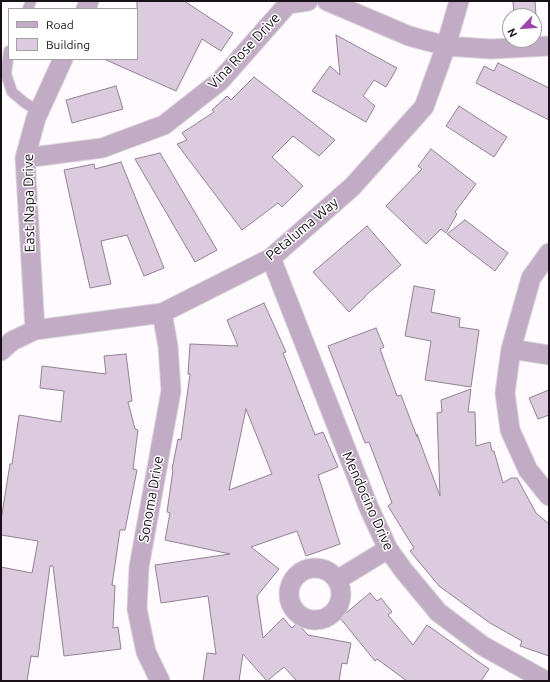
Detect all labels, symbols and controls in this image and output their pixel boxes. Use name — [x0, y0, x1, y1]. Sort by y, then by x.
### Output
legend — [8, 8, 138, 60]
north arrow — [502, 8, 542, 48]
street label: Vina Rose Drive — [204, 9, 284, 93]
text: Road — [46, 18, 74, 31]
text: N — [505, 26, 519, 39]
text: Building — [46, 38, 90, 51]
street label: East Napa Drive — [20, 154, 38, 252]
street label: Petaluma Way — [262, 194, 342, 264]
street label: Mendocino Drive — [339, 449, 397, 553]
street label: Sonoma Drive — [135, 455, 167, 543]

